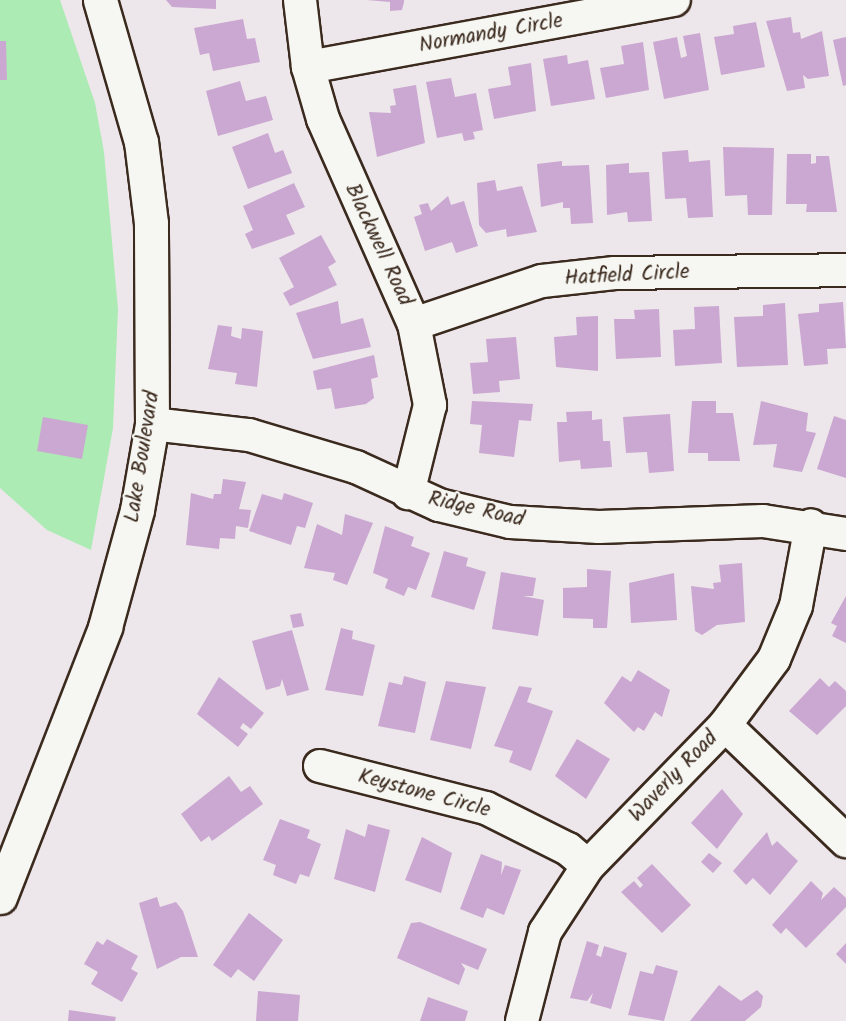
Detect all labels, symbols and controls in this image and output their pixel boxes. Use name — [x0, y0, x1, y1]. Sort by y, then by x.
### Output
street label: Normandy Circle — [417, 9, 565, 59]
street label: Blackwell Road — [339, 180, 417, 310]
street label: Hatfield Circle — [564, 260, 690, 292]
street label: Lake Boulevard — [120, 389, 166, 525]
street label: Ridge Road — [426, 487, 526, 533]
street label: Waverly Road — [624, 726, 724, 828]
street label: Keystone Circle — [355, 764, 493, 824]

